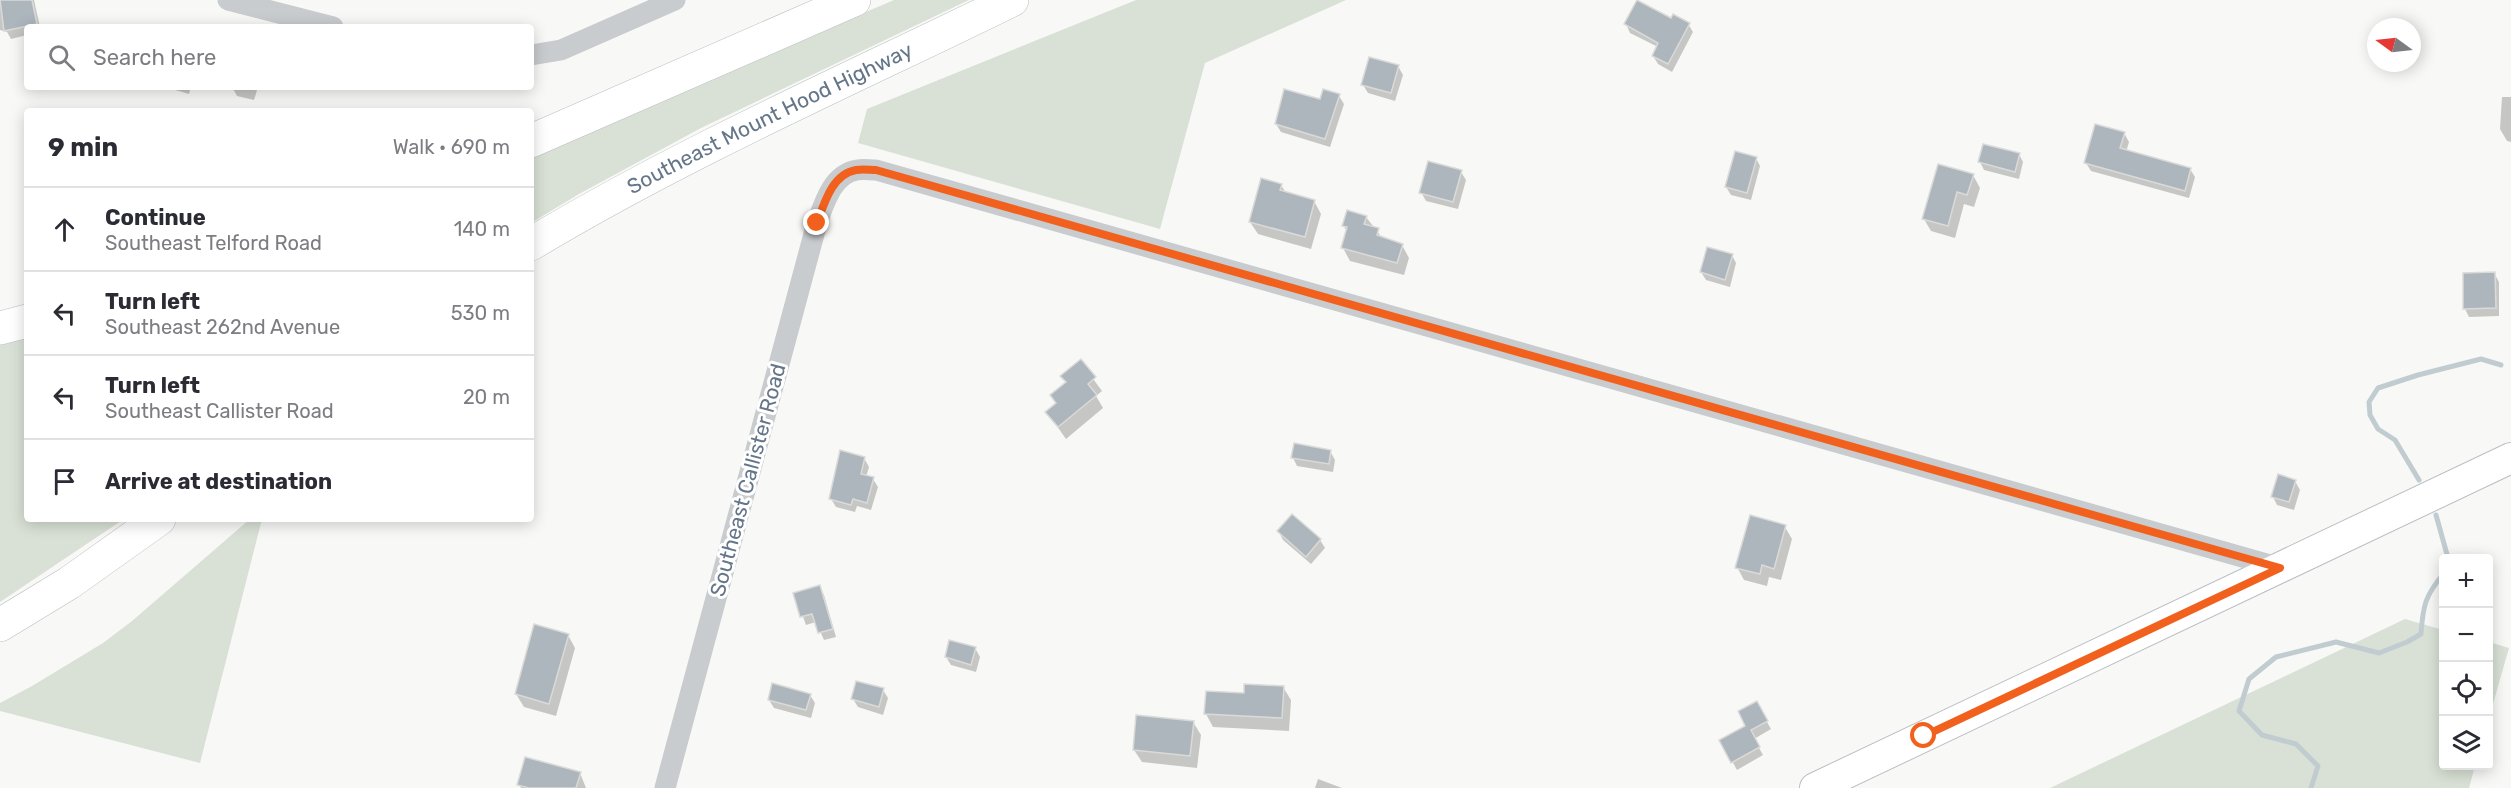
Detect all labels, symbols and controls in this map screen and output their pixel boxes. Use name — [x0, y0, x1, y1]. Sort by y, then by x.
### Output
north arrow — [2367, 18, 2421, 72]
search box — [24, 24, 534, 90]
street label: Southeast Mount Hood Highway — [623, 37, 917, 199]
icon: search — [45, 41, 78, 74]
text: Search here — [93, 44, 216, 71]
text: 9 min — [48, 132, 118, 163]
text: Walk · 690 m — [393, 135, 510, 159]
text: Continue — [105, 204, 206, 231]
route end — [803, 209, 829, 235]
icon: ahead — [48, 213, 81, 246]
text: 140 m — [454, 217, 510, 241]
text: Southeast Telford Road — [105, 231, 322, 255]
text: Turn left — [105, 288, 200, 315]
icon: left — [48, 297, 81, 330]
text: 530 m — [451, 301, 510, 325]
text: Southeast 262nd Avenue — [105, 315, 340, 339]
street label: Southeast Callister Road — [704, 361, 791, 599]
text: Turn left — [105, 372, 200, 399]
icon: left — [48, 381, 81, 414]
text: 20 m — [463, 385, 510, 409]
text: Southeast Callister Road — [105, 399, 334, 423]
icon: arrive — [48, 465, 81, 498]
text: Arrive at destination — [105, 468, 332, 495]
map controls — [2439, 554, 2493, 770]
button: + — [2439, 554, 2493, 608]
button: − — [2439, 608, 2493, 662]
button: locate — [2439, 662, 2493, 716]
button: layers — [2439, 716, 2493, 770]
route start — [1910, 722, 1936, 748]

